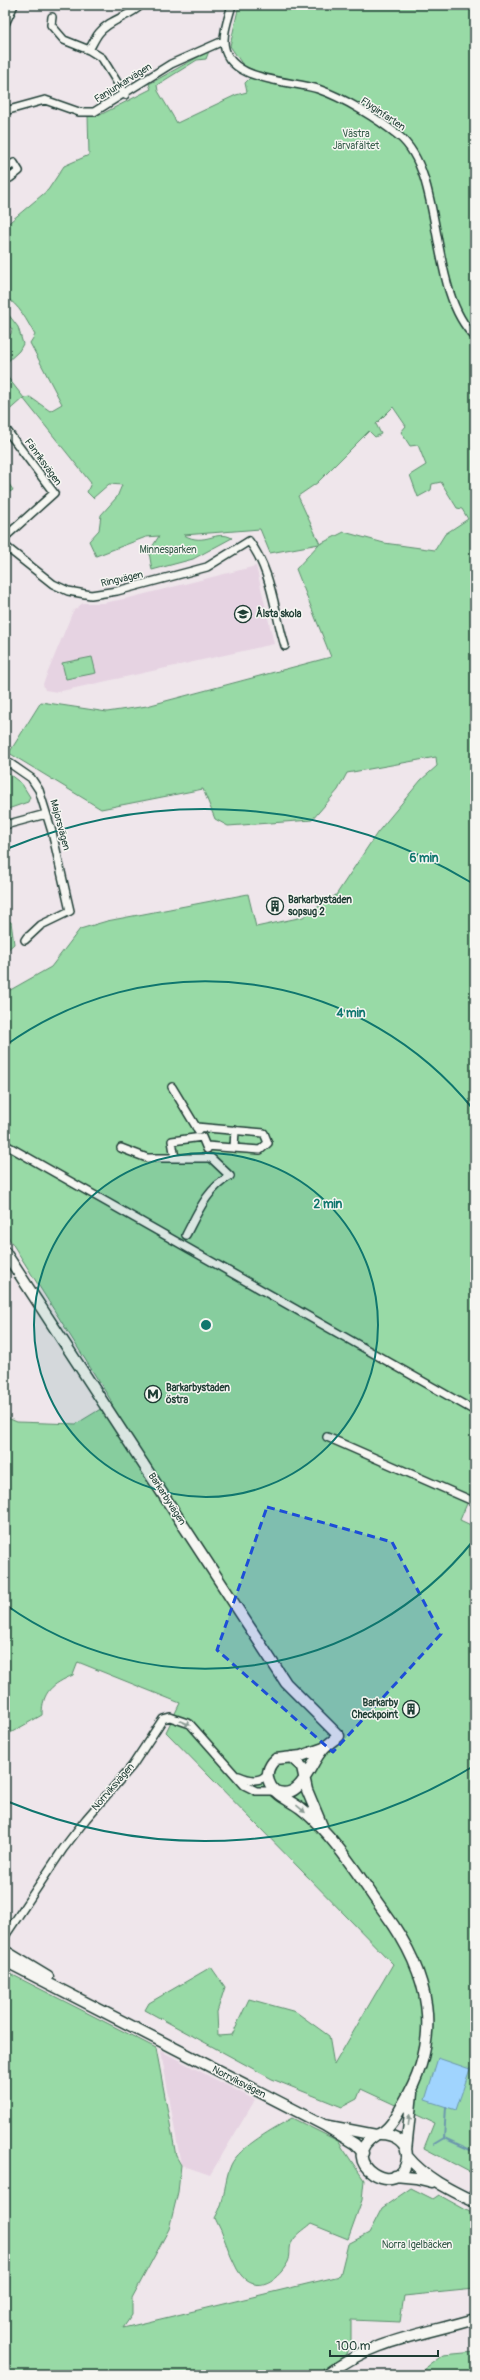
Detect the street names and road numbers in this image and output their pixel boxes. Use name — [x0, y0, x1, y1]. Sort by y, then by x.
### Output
street label: Fanjunkarvägen — [92, 60, 154, 105]
street label: Flyginfarten — [358, 95, 408, 134]
street label: Fänriksvägen — [22, 436, 64, 488]
street label: Ringvägen — [100, 568, 145, 590]
street label: Majorsvägen — [47, 798, 73, 852]
street label: Barkarbyvägen — [146, 1471, 189, 1528]
street label: Norrviksvägen — [89, 1761, 137, 1813]
street label: Norrviksvägen — [210, 2063, 268, 2101]

